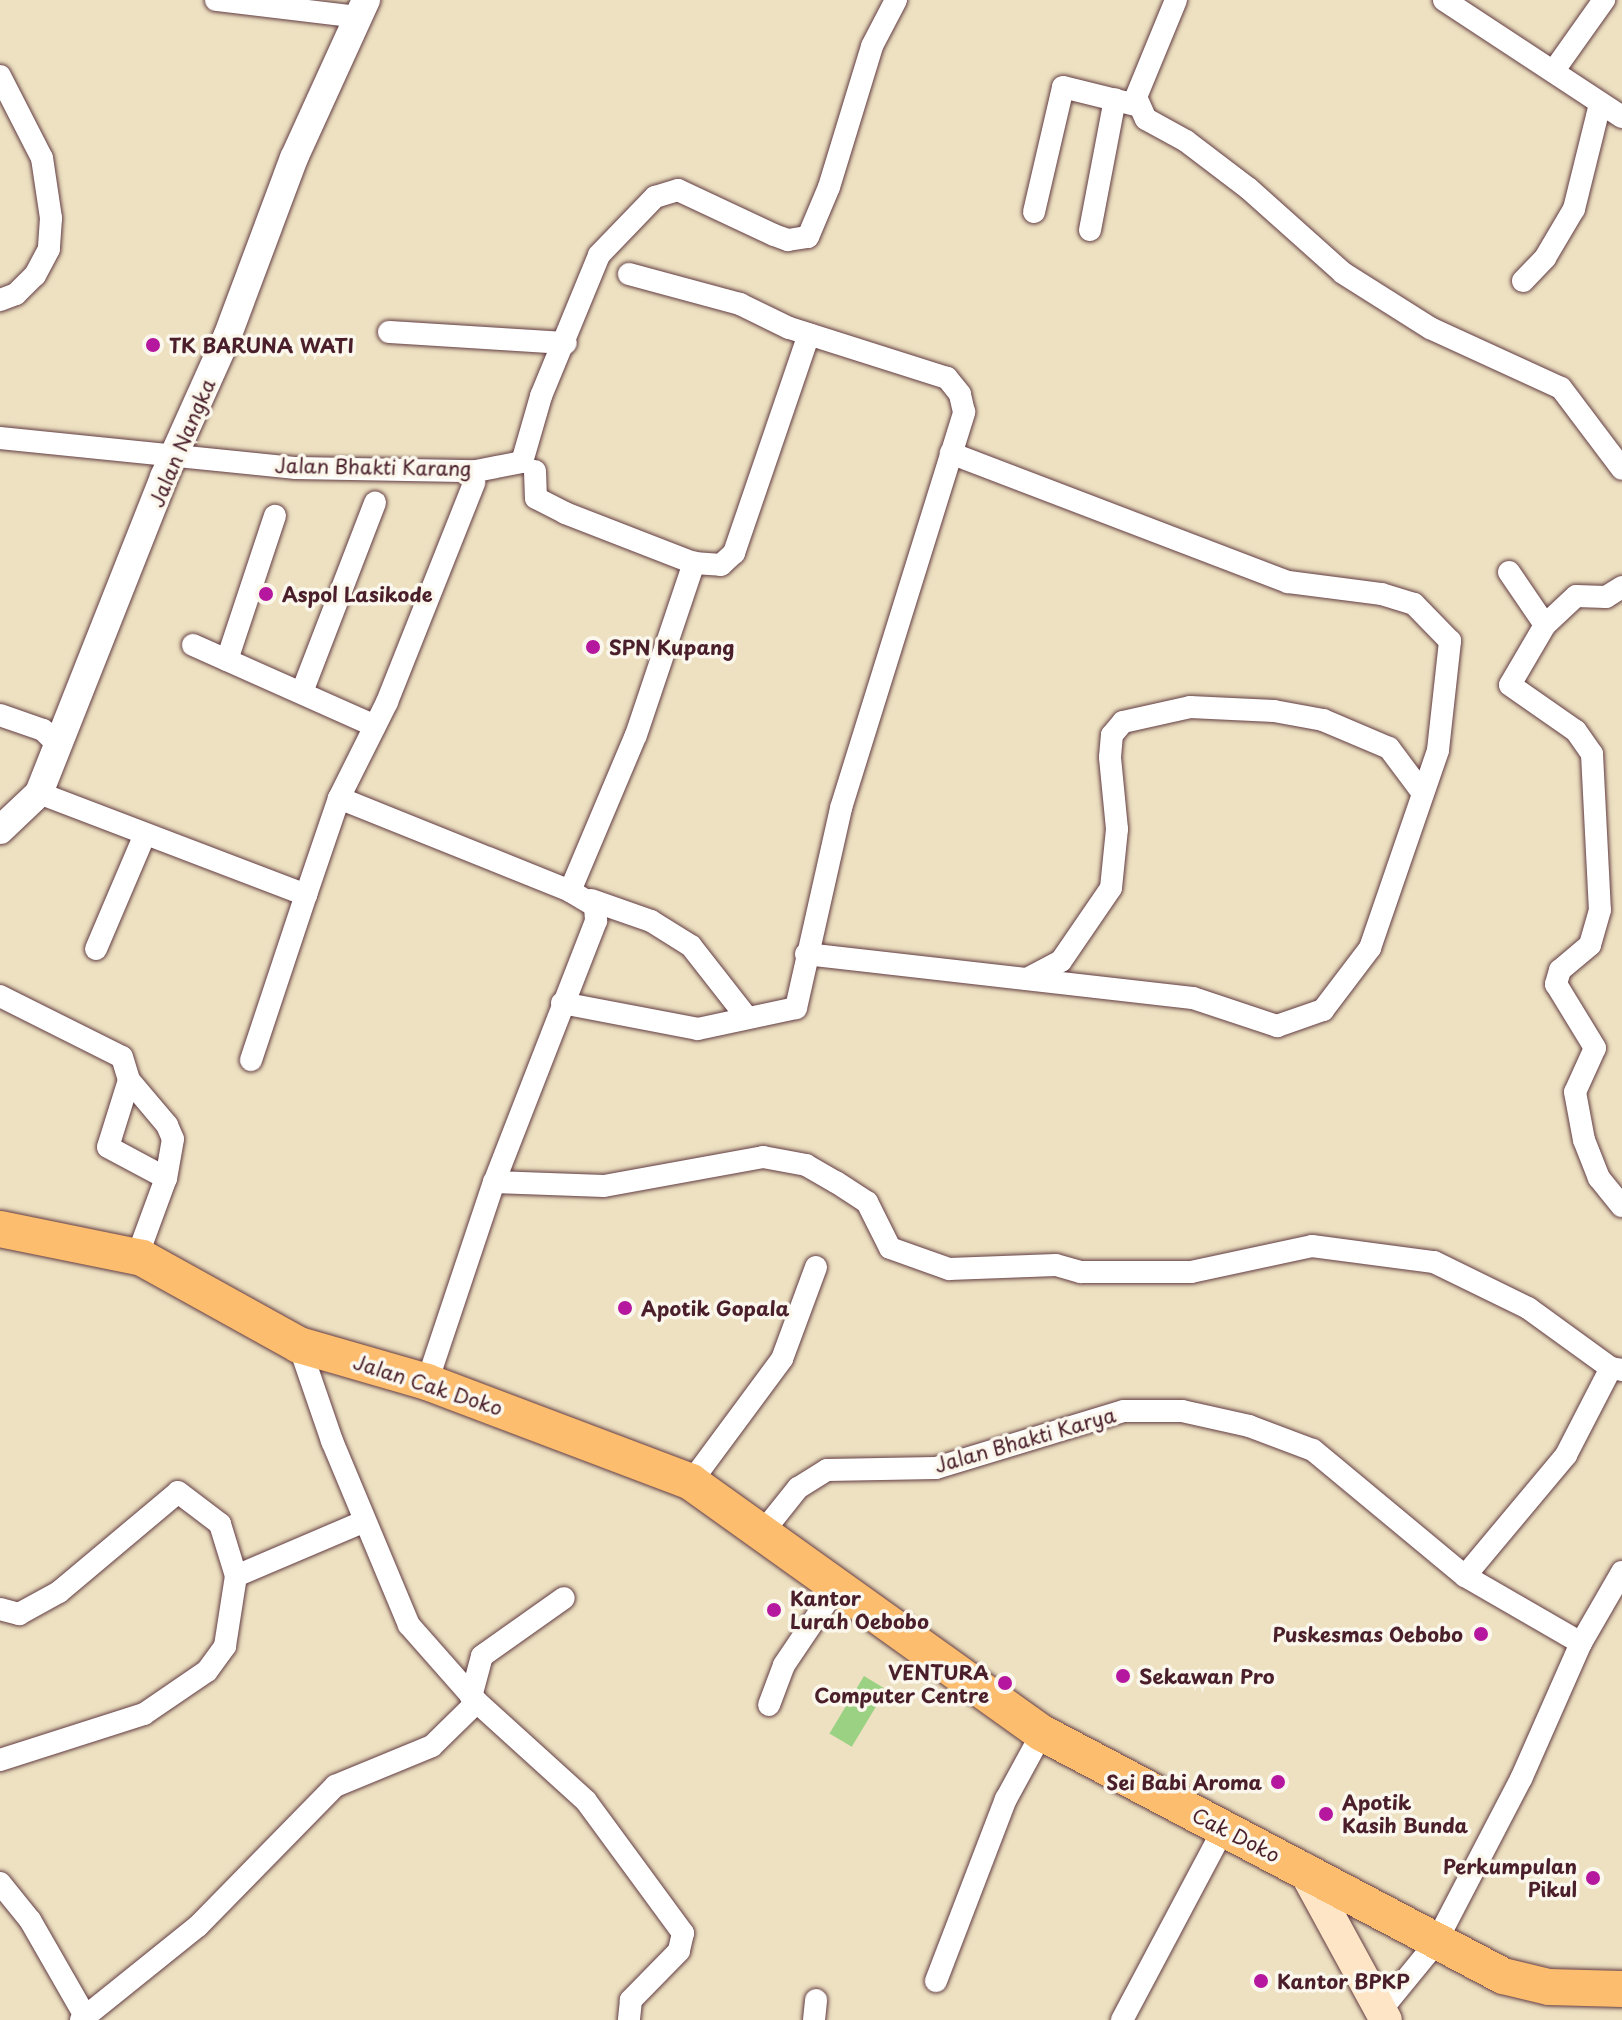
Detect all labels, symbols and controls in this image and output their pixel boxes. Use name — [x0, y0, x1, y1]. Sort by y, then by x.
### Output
place label: TK BARUNA WATI — [169, 333, 354, 357]
marker: TK BARUNA WATI — [144, 336, 162, 354]
street label: Jalan Nangka — [144, 375, 220, 511]
street label: Jalan Bhakti Karang — [273, 453, 473, 481]
place label: Aspol Lasikode — [282, 582, 432, 606]
marker: Aspol Lasikode — [257, 585, 275, 603]
place label: SPN Kupang — [609, 635, 734, 659]
marker: SPN Kupang — [584, 638, 602, 656]
place label: Apotik Gopala — [641, 1296, 791, 1320]
marker: Apotik Gopala — [616, 1299, 634, 1317]
street label: Jalan Cak Doko — [350, 1349, 506, 1421]
street label: Jalan Bhakti Karya — [930, 1402, 1120, 1478]
place label: Kantor Lurah Oebobo — [790, 1586, 929, 1633]
marker: Kantor Lurah Oebobo — [765, 1601, 783, 1619]
place label: Puskesmas Oebobo — [1272, 1622, 1463, 1646]
marker: Puskesmas Oebobo — [1470, 1623, 1492, 1645]
place label: VENTURA Computer Centre — [813, 1660, 989, 1707]
place label: Sekawan Pro — [1139, 1664, 1274, 1688]
marker: Sekawan Pro — [1114, 1667, 1132, 1685]
marker: VENTURA Computer Centre — [996, 1674, 1014, 1692]
place label: Sei Babi Aroma — [1105, 1770, 1262, 1794]
marker: Sei Babi Aroma — [1269, 1773, 1287, 1791]
place label: Apotik Kasih Bunda — [1342, 1790, 1469, 1837]
street label: Cak Doko — [1188, 1803, 1284, 1867]
marker: Apotik Kasih Bunda — [1317, 1805, 1335, 1823]
place label: Perkumpulan Pikul — [1443, 1854, 1577, 1901]
marker: Perkumpulan Pikul — [1584, 1869, 1602, 1887]
place label: Kantor BPKP — [1277, 1969, 1410, 1993]
marker: Kantor BPKP — [1252, 1972, 1270, 1990]

